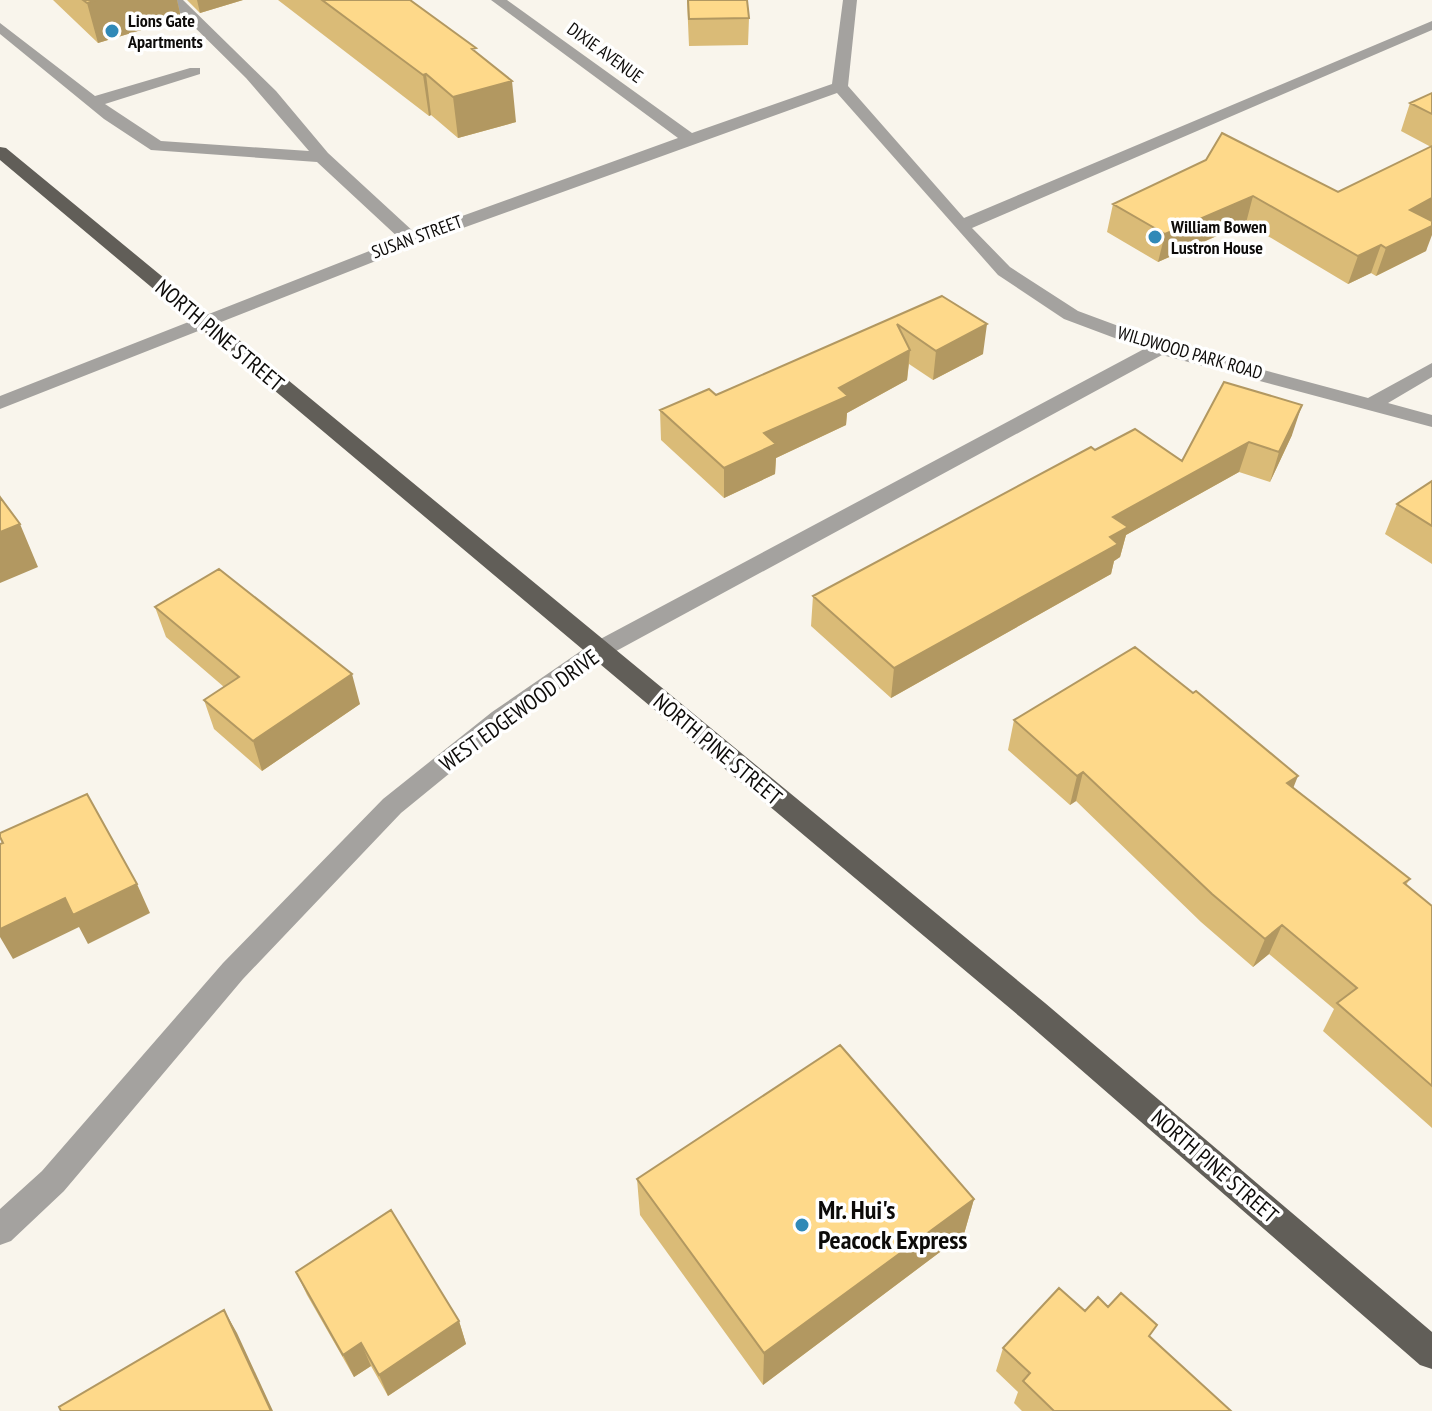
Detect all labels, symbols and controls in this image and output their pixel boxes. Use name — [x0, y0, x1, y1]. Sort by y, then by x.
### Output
place label: Lions Gate Apartments — [127, 9, 203, 53]
street label: DIXIE AVENUE — [563, 17, 648, 88]
marker: Lions Gate Apartments — [103, 22, 121, 40]
street label: SUSAN STREET — [368, 210, 465, 264]
place label: William Bowen Lustron House — [1170, 215, 1267, 259]
marker: William Bowen Lustron House — [1146, 228, 1164, 246]
street label: NORTH PINE STREET — [150, 273, 290, 397]
street label: WILDWOOD PARK ROAD — [1115, 321, 1265, 384]
street label: WEST EDGEWOOD DRIVE — [434, 643, 604, 777]
street label: NORTH PINE STREET — [648, 687, 788, 811]
street label: NORTH PINE STREET — [1146, 1103, 1284, 1229]
place label: Mr. Hui's Peacock Express — [818, 1193, 967, 1256]
marker: Mr. Hui's Peacock Express — [793, 1216, 811, 1234]

